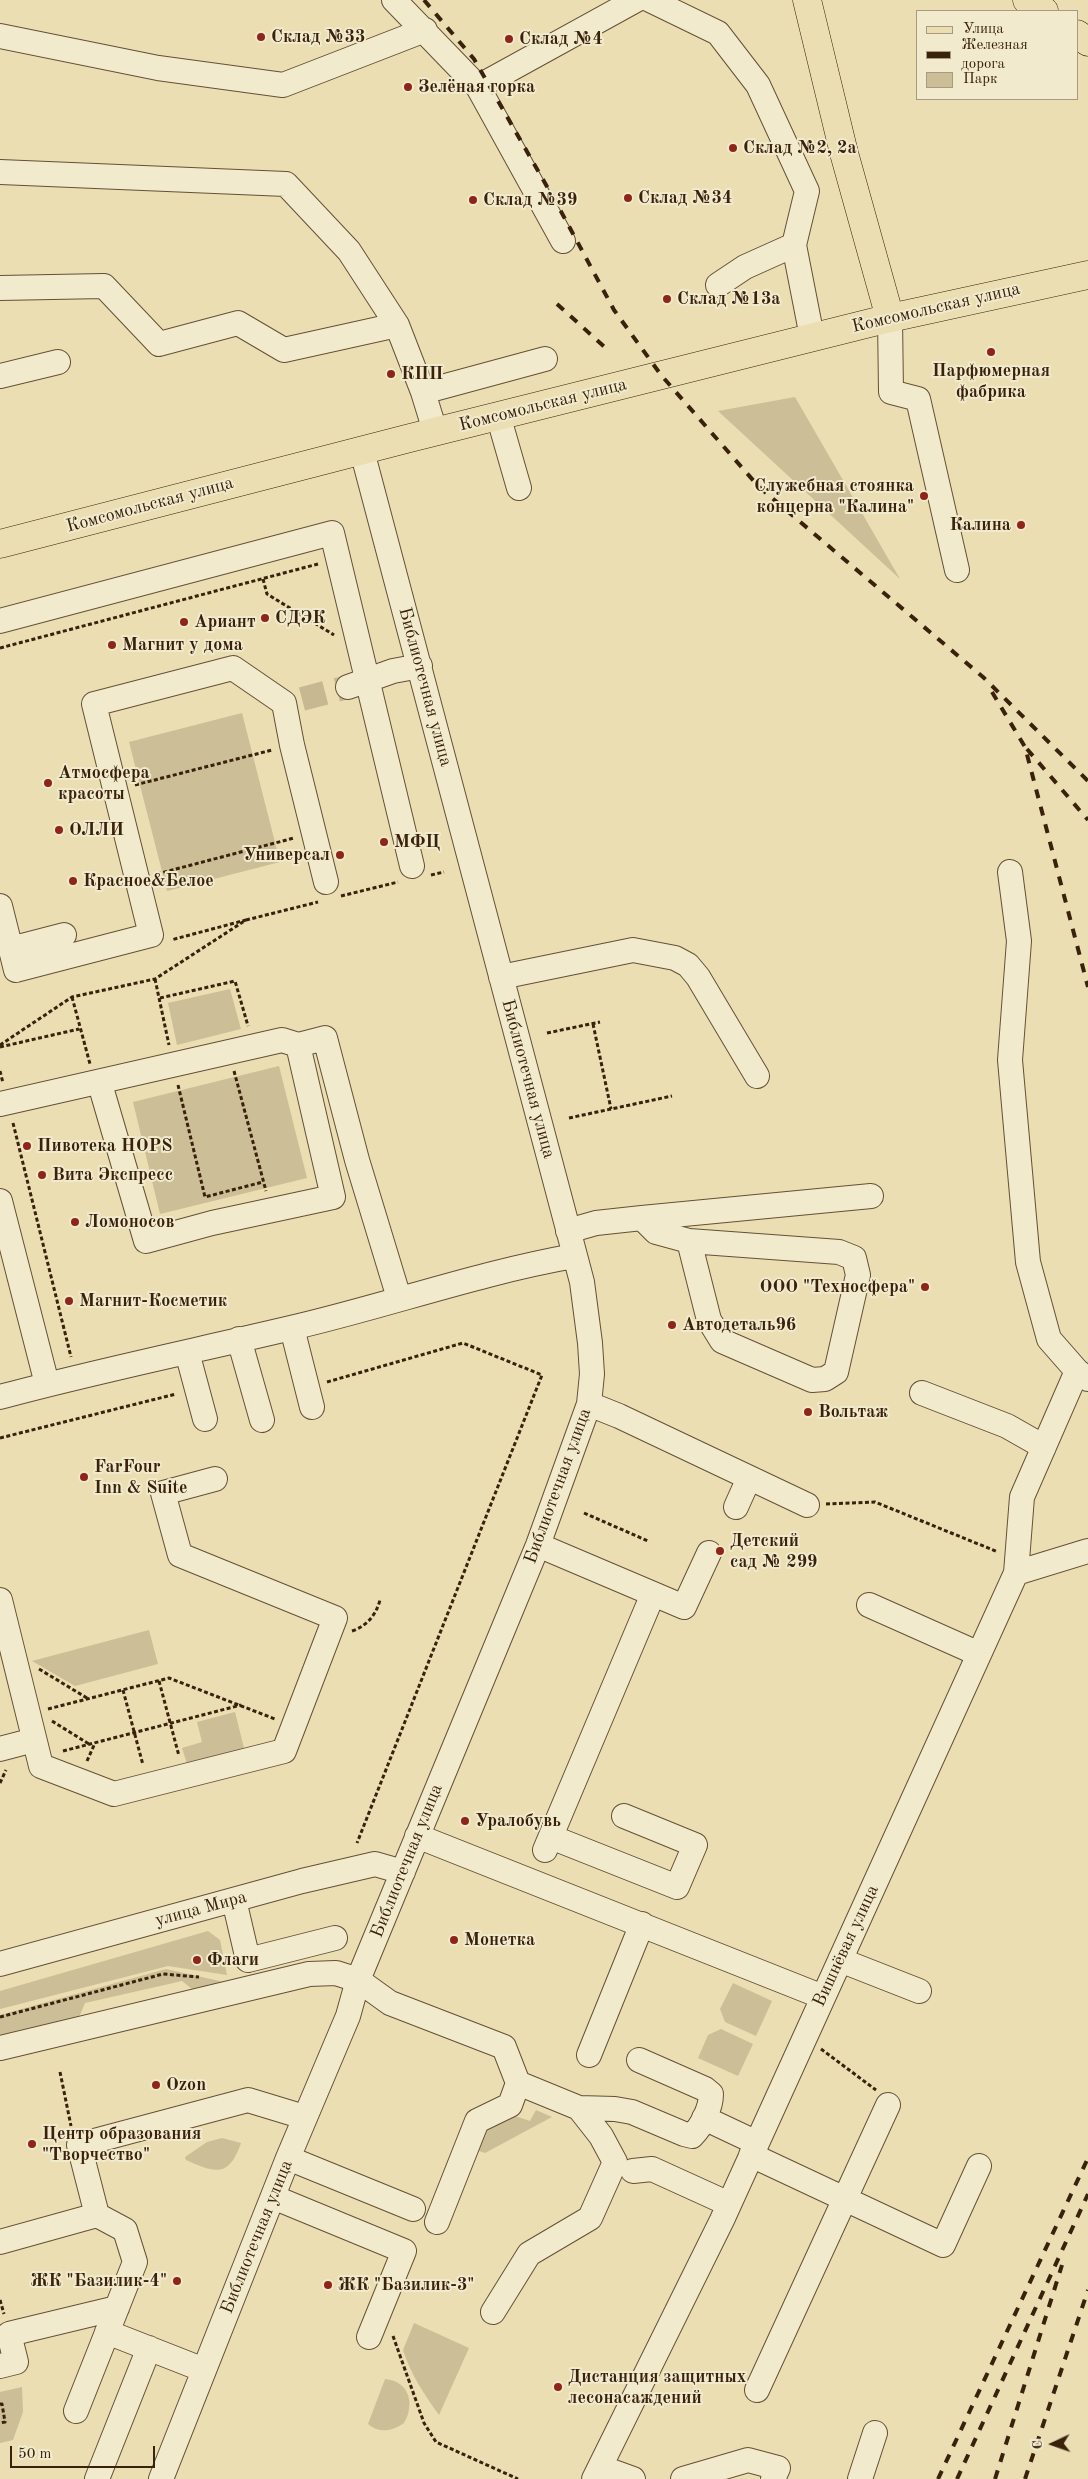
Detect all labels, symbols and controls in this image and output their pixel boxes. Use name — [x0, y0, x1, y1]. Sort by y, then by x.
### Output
legend — [916, 10, 1078, 100]
text: Улица — [963, 22, 1004, 37]
place label: Склад №33 — [271, 26, 365, 48]
place label: Склад №4 — [519, 28, 603, 50]
marker: Склад №33 — [255, 31, 267, 43]
marker: Склад №4 — [503, 33, 515, 45]
text: Железная дорога — [961, 38, 1028, 72]
text: Парк — [963, 72, 998, 87]
place label: Зелёная горка — [418, 76, 535, 98]
marker: Зелёная горка — [402, 81, 414, 93]
place label: Склад №2, 2а — [743, 137, 857, 159]
marker: Склад №2, 2а — [727, 142, 739, 154]
place label: Склад №34 — [638, 187, 732, 209]
place label: Склад №39 — [483, 189, 577, 211]
marker: Склад №34 — [622, 192, 634, 204]
marker: Склад №39 — [467, 194, 479, 206]
street label: Комсомольская улица — [850, 278, 1022, 338]
place label: Склад №13а — [677, 288, 780, 310]
marker: Склад №13а — [661, 293, 673, 305]
marker: Парфюмерная фабрика — [985, 346, 997, 358]
place label: Парфюмерная фабрика — [932, 360, 1050, 402]
place label: КПП — [401, 363, 443, 385]
marker: КПП — [385, 368, 397, 380]
street label: Комсомольская улица — [457, 374, 629, 436]
street label: Комсомольская улица — [64, 472, 236, 538]
place label: Служебная стоянка концерна "Калина" — [754, 475, 914, 518]
marker: Служебная стоянка концерна "Калина" — [918, 490, 930, 502]
place label: Калина — [950, 514, 1011, 536]
marker: Калина — [1015, 519, 1027, 531]
street label: Библиотечная улица — [393, 605, 457, 769]
place label: СДЭК — [275, 607, 325, 629]
place label: Ариант — [194, 611, 256, 633]
marker: СДЭК — [259, 612, 271, 624]
marker: Ариант — [178, 616, 190, 628]
place label: Магнит у дома — [122, 634, 243, 656]
marker: Магнит у дома — [106, 639, 118, 651]
place label: Атмосфера красоты — [58, 762, 150, 804]
marker: Атмосфера красоты — [42, 777, 54, 789]
place label: ОЛЛИ — [69, 819, 124, 841]
marker: ОЛЛИ — [53, 824, 65, 836]
place label: МФЦ — [394, 831, 440, 853]
marker: МФЦ — [378, 836, 390, 848]
place label: Универсал — [243, 844, 330, 866]
marker: Универсал — [334, 849, 346, 861]
place label: Красное&Белое — [83, 870, 214, 892]
marker: Красное&Белое — [67, 875, 79, 887]
street label: Библиотечная улица — [496, 997, 560, 1161]
place label: Пивотека HOPS — [37, 1135, 172, 1157]
marker: Пивотека HOPS — [21, 1140, 33, 1152]
place label: Вита Экспресс — [52, 1164, 173, 1186]
marker: Вита Экспресс — [36, 1169, 48, 1181]
place label: Ломоносов — [85, 1211, 174, 1233]
marker: Ломоносов — [69, 1216, 81, 1228]
place label: ООО "Техносфера" — [760, 1276, 915, 1298]
marker: ООО "Техносфера" — [919, 1281, 931, 1293]
place label: Магнит-Косметик — [79, 1290, 227, 1312]
marker: Магнит-Косметик — [63, 1295, 75, 1307]
place label: Автодеталь96 — [682, 1314, 796, 1336]
marker: Автодеталь96 — [666, 1319, 678, 1331]
place label: Вольтаж — [818, 1401, 888, 1423]
street label: Библиотечная улица — [520, 1405, 596, 1567]
marker: Вольтаж — [802, 1406, 814, 1418]
place label: FarFour Inn & Suite — [94, 1456, 188, 1498]
marker: FarFour Inn & Suite — [78, 1471, 90, 1483]
place label: Детский сад № 299 — [730, 1530, 818, 1572]
marker: Детский сад № 299 — [714, 1545, 726, 1557]
street label: Библиотечная улица — [366, 1781, 448, 1941]
place label: Уралобувь — [475, 1810, 561, 1832]
marker: Уралобувь — [459, 1815, 471, 1827]
street label: Вишнёвая улица — [808, 1882, 884, 2010]
street label: улица Мира — [153, 1886, 249, 1932]
place label: Монетка — [464, 1929, 535, 1951]
marker: Монетка — [448, 1934, 460, 1946]
place label: Флаги — [207, 1949, 259, 1971]
marker: Флаги — [191, 1954, 203, 1966]
place label: Ozon — [166, 2074, 206, 2096]
marker: Ozon — [150, 2079, 162, 2091]
place label: Центр образования "Творчество" — [42, 2123, 201, 2166]
marker: Центр образования "Творчество" — [26, 2138, 38, 2150]
street label: Библиотечная улица — [216, 2157, 298, 2317]
place label: ЖК "Базилик-4" — [31, 2270, 167, 2292]
place label: ЖК "Базилик-3" — [338, 2274, 474, 2296]
marker: ЖК "Базилик-4" — [171, 2275, 183, 2287]
marker: ЖК "Базилик-3" — [322, 2279, 334, 2291]
place label: Дистанция защитных лесонасаждений — [568, 2366, 746, 2408]
marker: Дистанция защитных лесонасаждений — [552, 2381, 564, 2393]
north arrow — [1028, 2419, 1078, 2469]
scale bar — [12, 2436, 158, 2468]
text: С — [1031, 2440, 1045, 2450]
text: 50 m — [18, 2447, 52, 2462]

